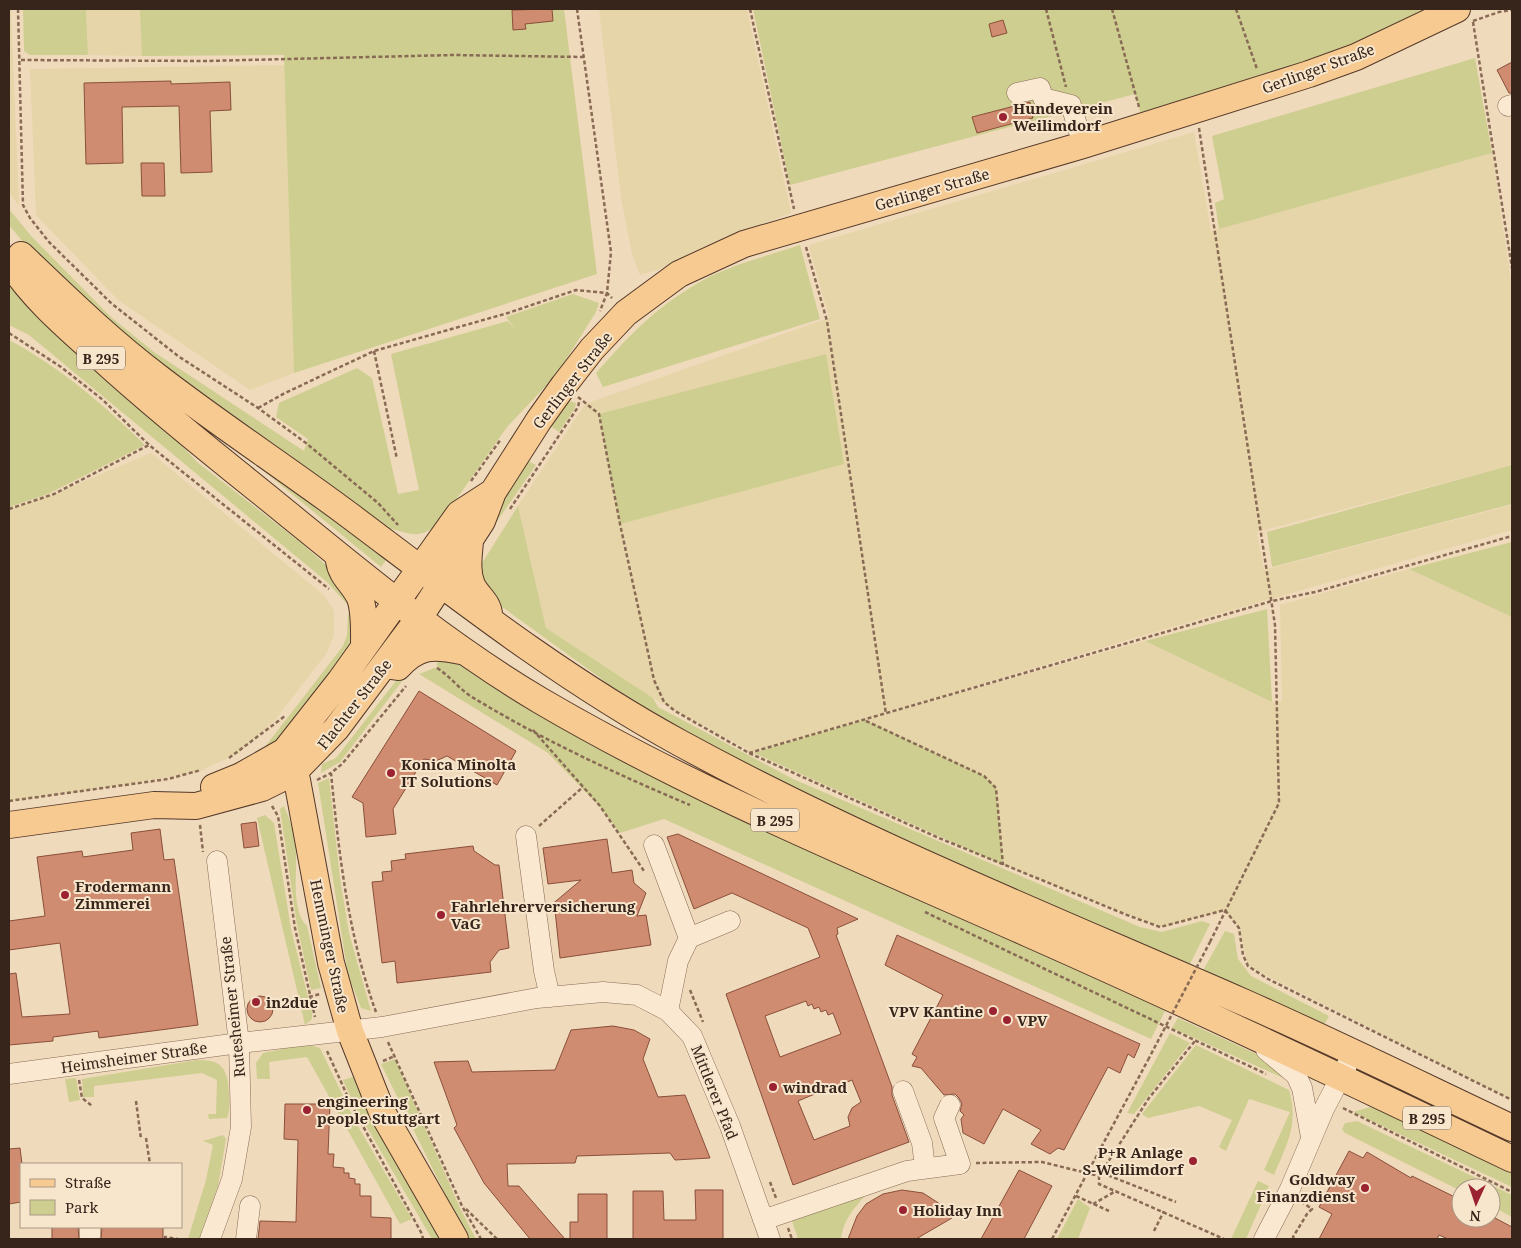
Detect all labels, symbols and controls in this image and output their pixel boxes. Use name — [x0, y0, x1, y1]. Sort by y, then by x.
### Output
street label: Gerlinger Straße — [1259, 38, 1377, 98]
place label: Hundeverein Weilimdorf — [1013, 98, 1113, 135]
marker: Hundeverein Weilimdorf — [997, 111, 1009, 123]
street label: Gerlinger Straße — [872, 163, 992, 215]
street label: Gerlinger Straße — [528, 327, 616, 433]
road number: B 295 — [77, 346, 125, 369]
street label: Flachter Straße — [312, 655, 396, 753]
place label: Konica Minolta IT Solutions — [401, 754, 516, 791]
marker: Konica Minolta IT Solutions — [385, 767, 397, 779]
road number: B 295 — [751, 808, 799, 832]
place label: Frodermann Zimmerei — [75, 876, 171, 913]
street label: Hemminger Straße — [306, 877, 354, 1015]
marker: Frodermann Zimmerei — [59, 889, 71, 901]
place label: Fahrlehrerversicherung VaG — [451, 896, 636, 933]
marker: Fahrlehrerversicherung VaG — [435, 909, 447, 921]
street label: Rutesheimer Straße — [215, 936, 249, 1078]
place label: in2due — [266, 992, 318, 1012]
marker: in2due — [250, 996, 262, 1008]
place label: VPV Kantine — [889, 1001, 983, 1021]
marker: VPV Kantine — [987, 1005, 999, 1017]
place label: VPV — [1017, 1010, 1048, 1030]
marker: VPV — [1001, 1014, 1013, 1026]
street label: Heimsheimer Straße — [60, 1037, 208, 1077]
street label: Mittlerer Pfad — [687, 1042, 743, 1142]
place label: windrad — [782, 1077, 847, 1097]
marker: windrad — [767, 1081, 779, 1093]
place label: engineering people Stuttgart — [317, 1091, 440, 1128]
marker: engineering people Stuttgart — [301, 1104, 313, 1116]
road number: B 295 — [1403, 1106, 1451, 1130]
place label: P+R Anlage S-Weilimdorf — [1082, 1142, 1185, 1179]
marker: P+R Anlage S-Weilimdorf — [1187, 1155, 1199, 1167]
legend — [20, 1163, 182, 1228]
place label: Goldway Finanzdienst — [1257, 1169, 1355, 1206]
text: Straße — [65, 1172, 111, 1192]
north arrow — [1451, 1178, 1501, 1228]
marker: Goldway Finanzdienst — [1359, 1182, 1371, 1194]
text: Park — [65, 1197, 99, 1217]
place label: Holiday Inn — [913, 1200, 1002, 1220]
marker: Holiday Inn — [897, 1204, 909, 1216]
text: N — [1469, 1207, 1481, 1226]

